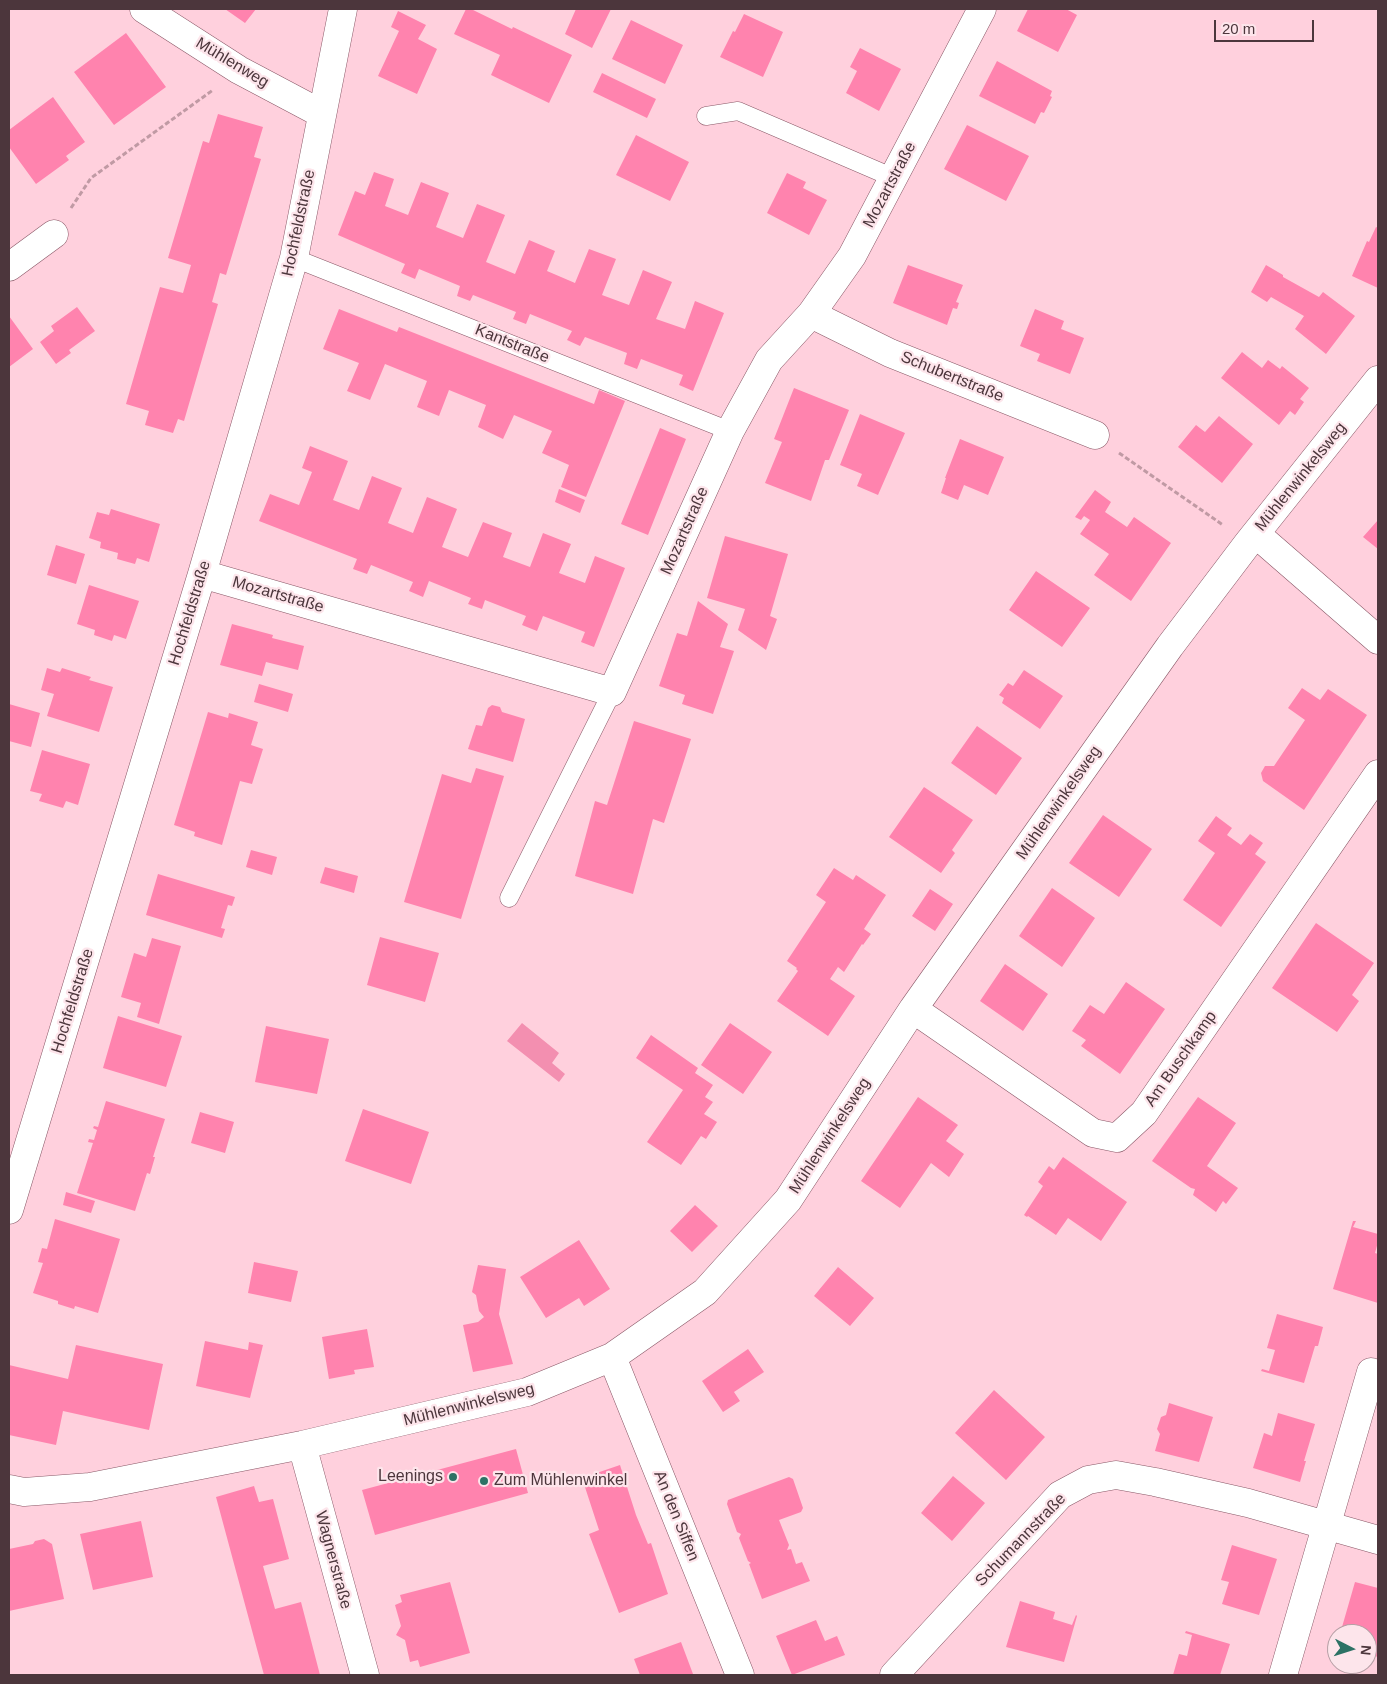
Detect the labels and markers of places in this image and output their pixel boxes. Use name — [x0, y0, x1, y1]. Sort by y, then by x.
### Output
place label: Leenings — [378, 1467, 443, 1487]
marker: Leenings — [447, 1471, 459, 1483]
place label: Zum Mühlenwinkel — [494, 1471, 627, 1491]
marker: Zum Mühlenwinkel — [478, 1475, 490, 1487]

